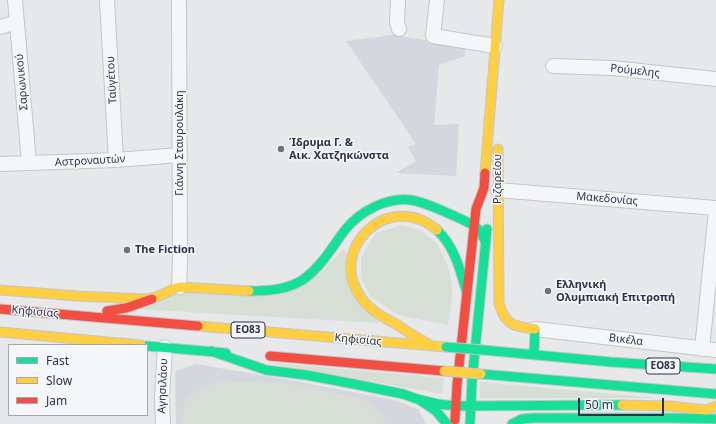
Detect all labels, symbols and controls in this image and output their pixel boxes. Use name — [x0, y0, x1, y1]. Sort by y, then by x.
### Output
street label: Σαρωνικού — [13, 53, 31, 111]
street label: Ταϋγέτου — [104, 56, 120, 104]
street label: Ρούμελης — [610, 62, 660, 80]
street label: Γιάννη Σταυρουλάκη — [173, 90, 187, 196]
place label: Ίδρυμα Γ. & Αικ. Χατζηκώνστα — [289, 136, 389, 162]
marker: Ίδρυμα Γ. & Αικ. Χατζηκώνστα — [276, 144, 286, 154]
street label: Αστροναυτών — [55, 153, 125, 169]
street label: Ριζαρείου — [491, 154, 505, 204]
street label: Μακεδονίας — [576, 190, 638, 208]
place label: The Fiction — [135, 243, 195, 257]
marker: The Fiction — [122, 245, 132, 255]
place label: Ελληνική Ολυμπιακή Επιτροπή — [556, 278, 675, 304]
marker: Ελληνική Ολυμπιακή Επιτροπή — [543, 286, 553, 296]
street label: Κηφισίας — [11, 303, 59, 321]
road number: ΕΟ83 — [231, 322, 265, 338]
street label: Κηφισίας — [334, 331, 382, 349]
street label: Βικέλα — [608, 331, 644, 349]
legend — [8, 344, 148, 416]
text: Fast — [46, 352, 69, 369]
street label: Αγησιλάου — [155, 358, 171, 414]
road number: ΕΟ83 — [646, 358, 680, 374]
text: Slow — [46, 372, 72, 389]
scale bar — [580, 390, 666, 416]
text: Jam — [46, 392, 67, 409]
text: 50 m — [585, 396, 613, 413]

